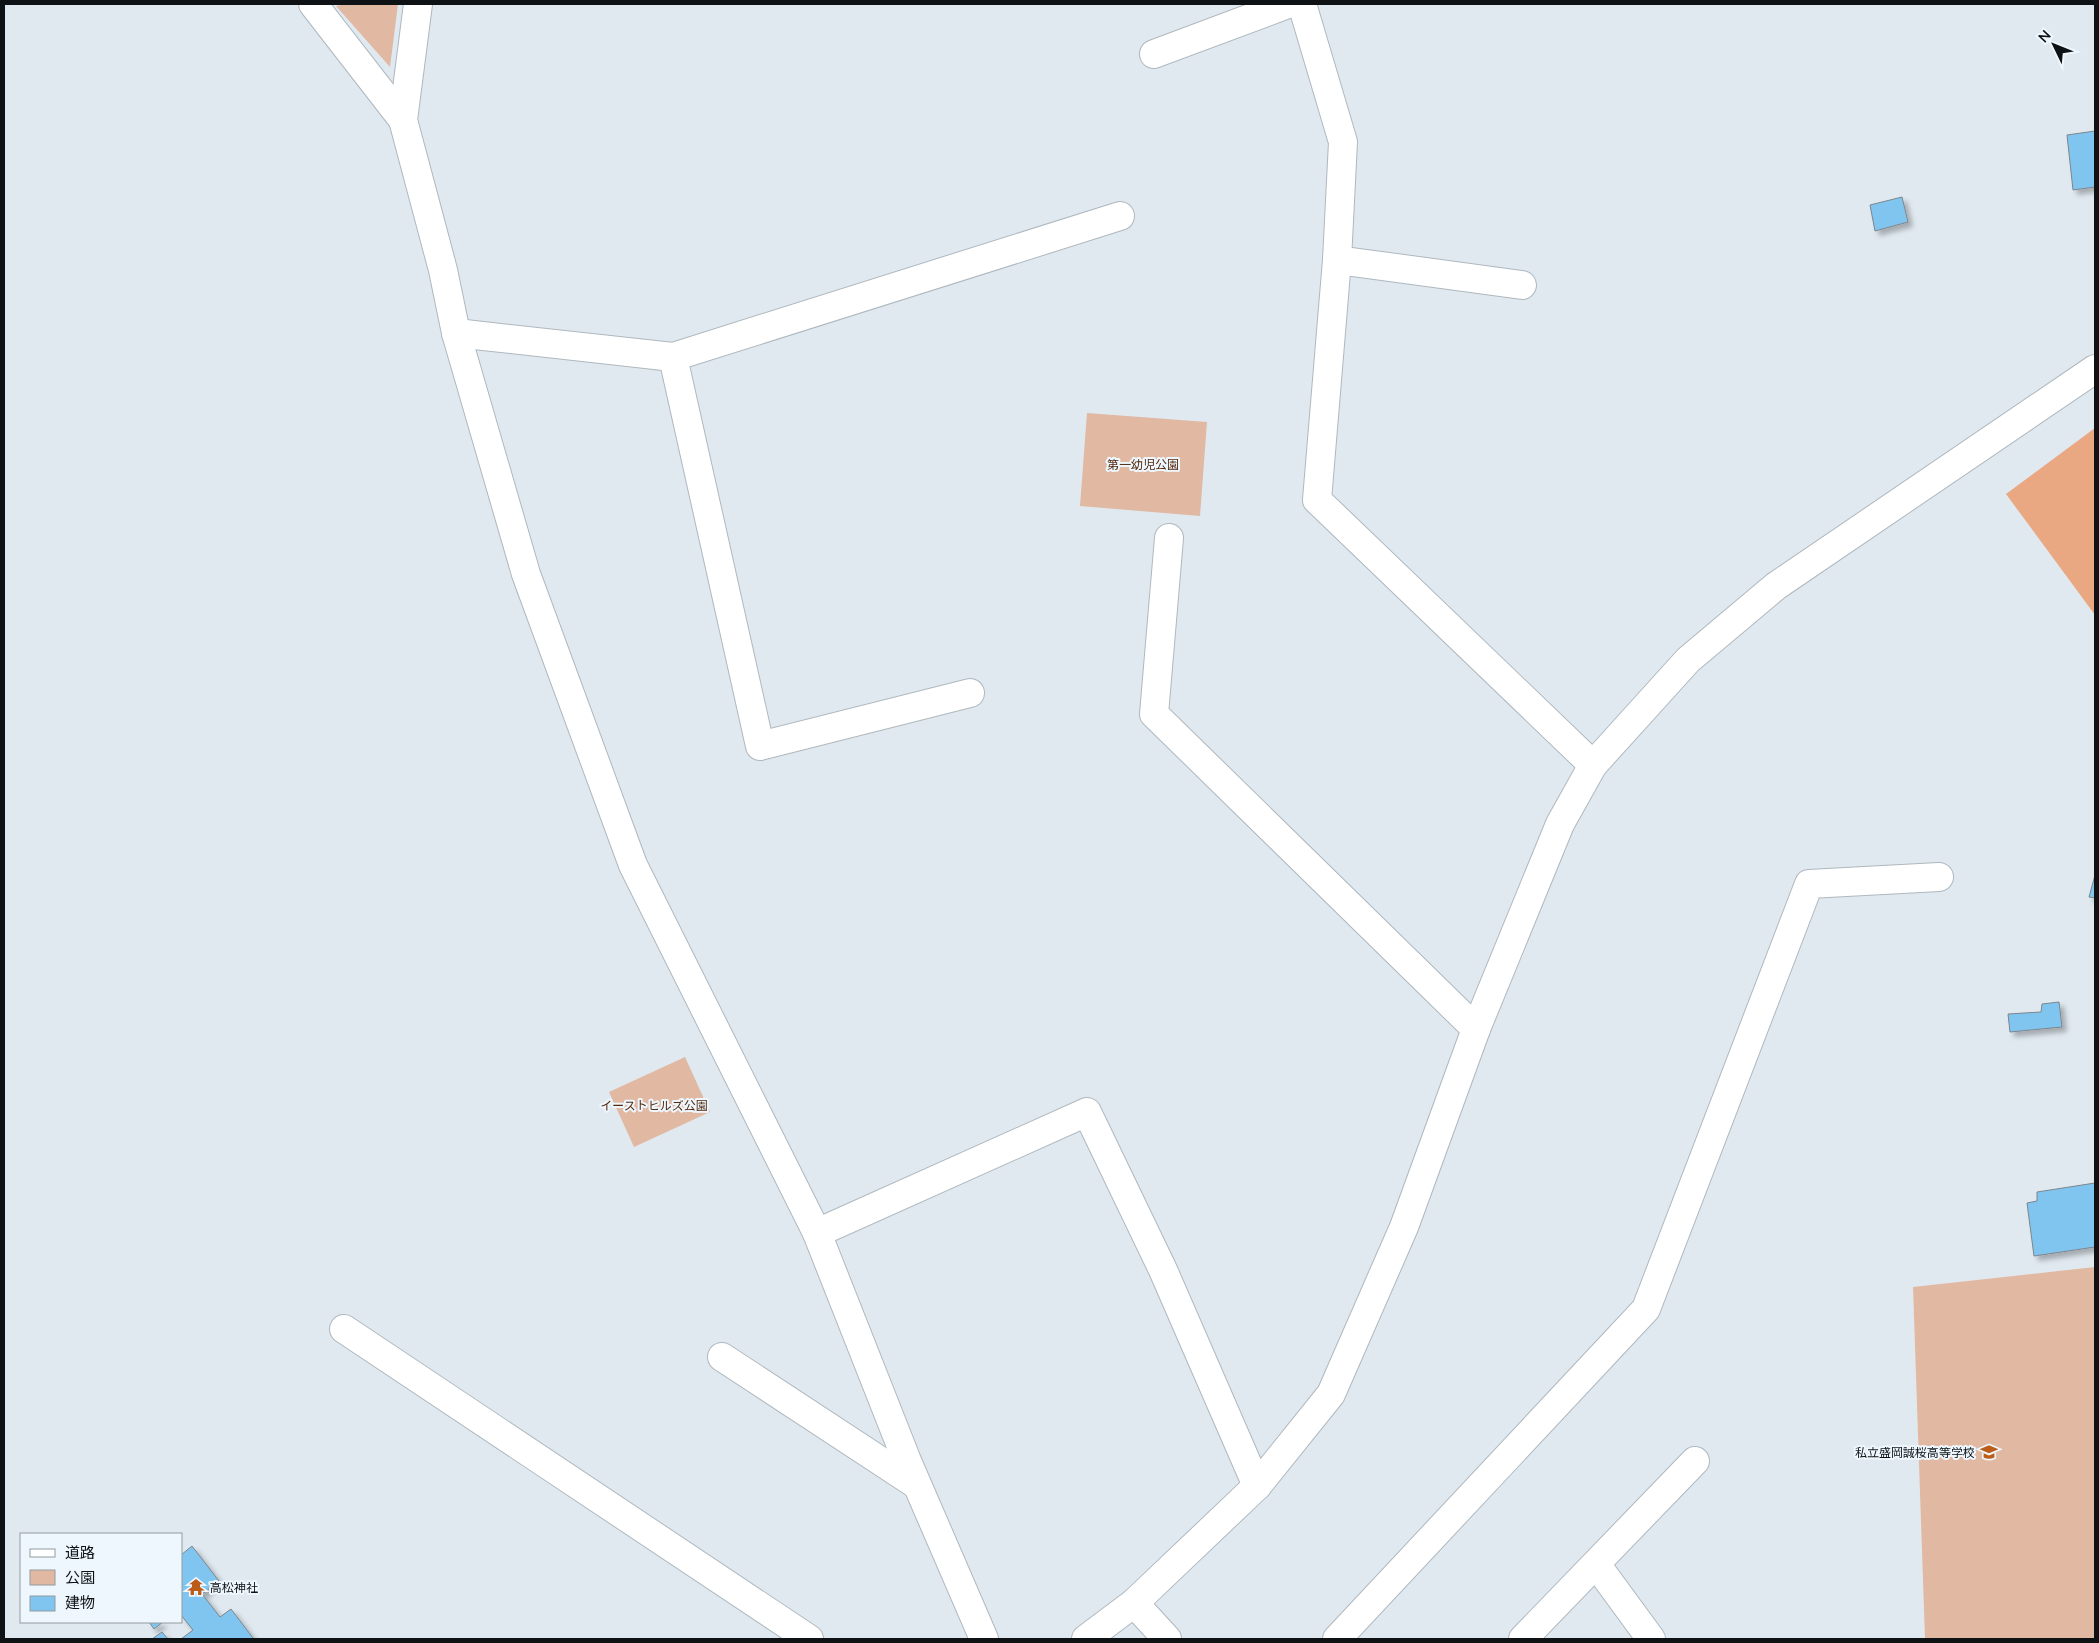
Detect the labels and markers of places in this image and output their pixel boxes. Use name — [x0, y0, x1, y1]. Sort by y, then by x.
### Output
school or university icon: 私立盛岡誠桜高等学校 — [1979, 1442, 1999, 1462]
place label: 私立盛岡誠桜高等学校 — [1855, 1445, 1975, 1460]
temple icon: 高松神社 — [186, 1577, 206, 1597]
place label: 高松神社 — [210, 1580, 258, 1595]

